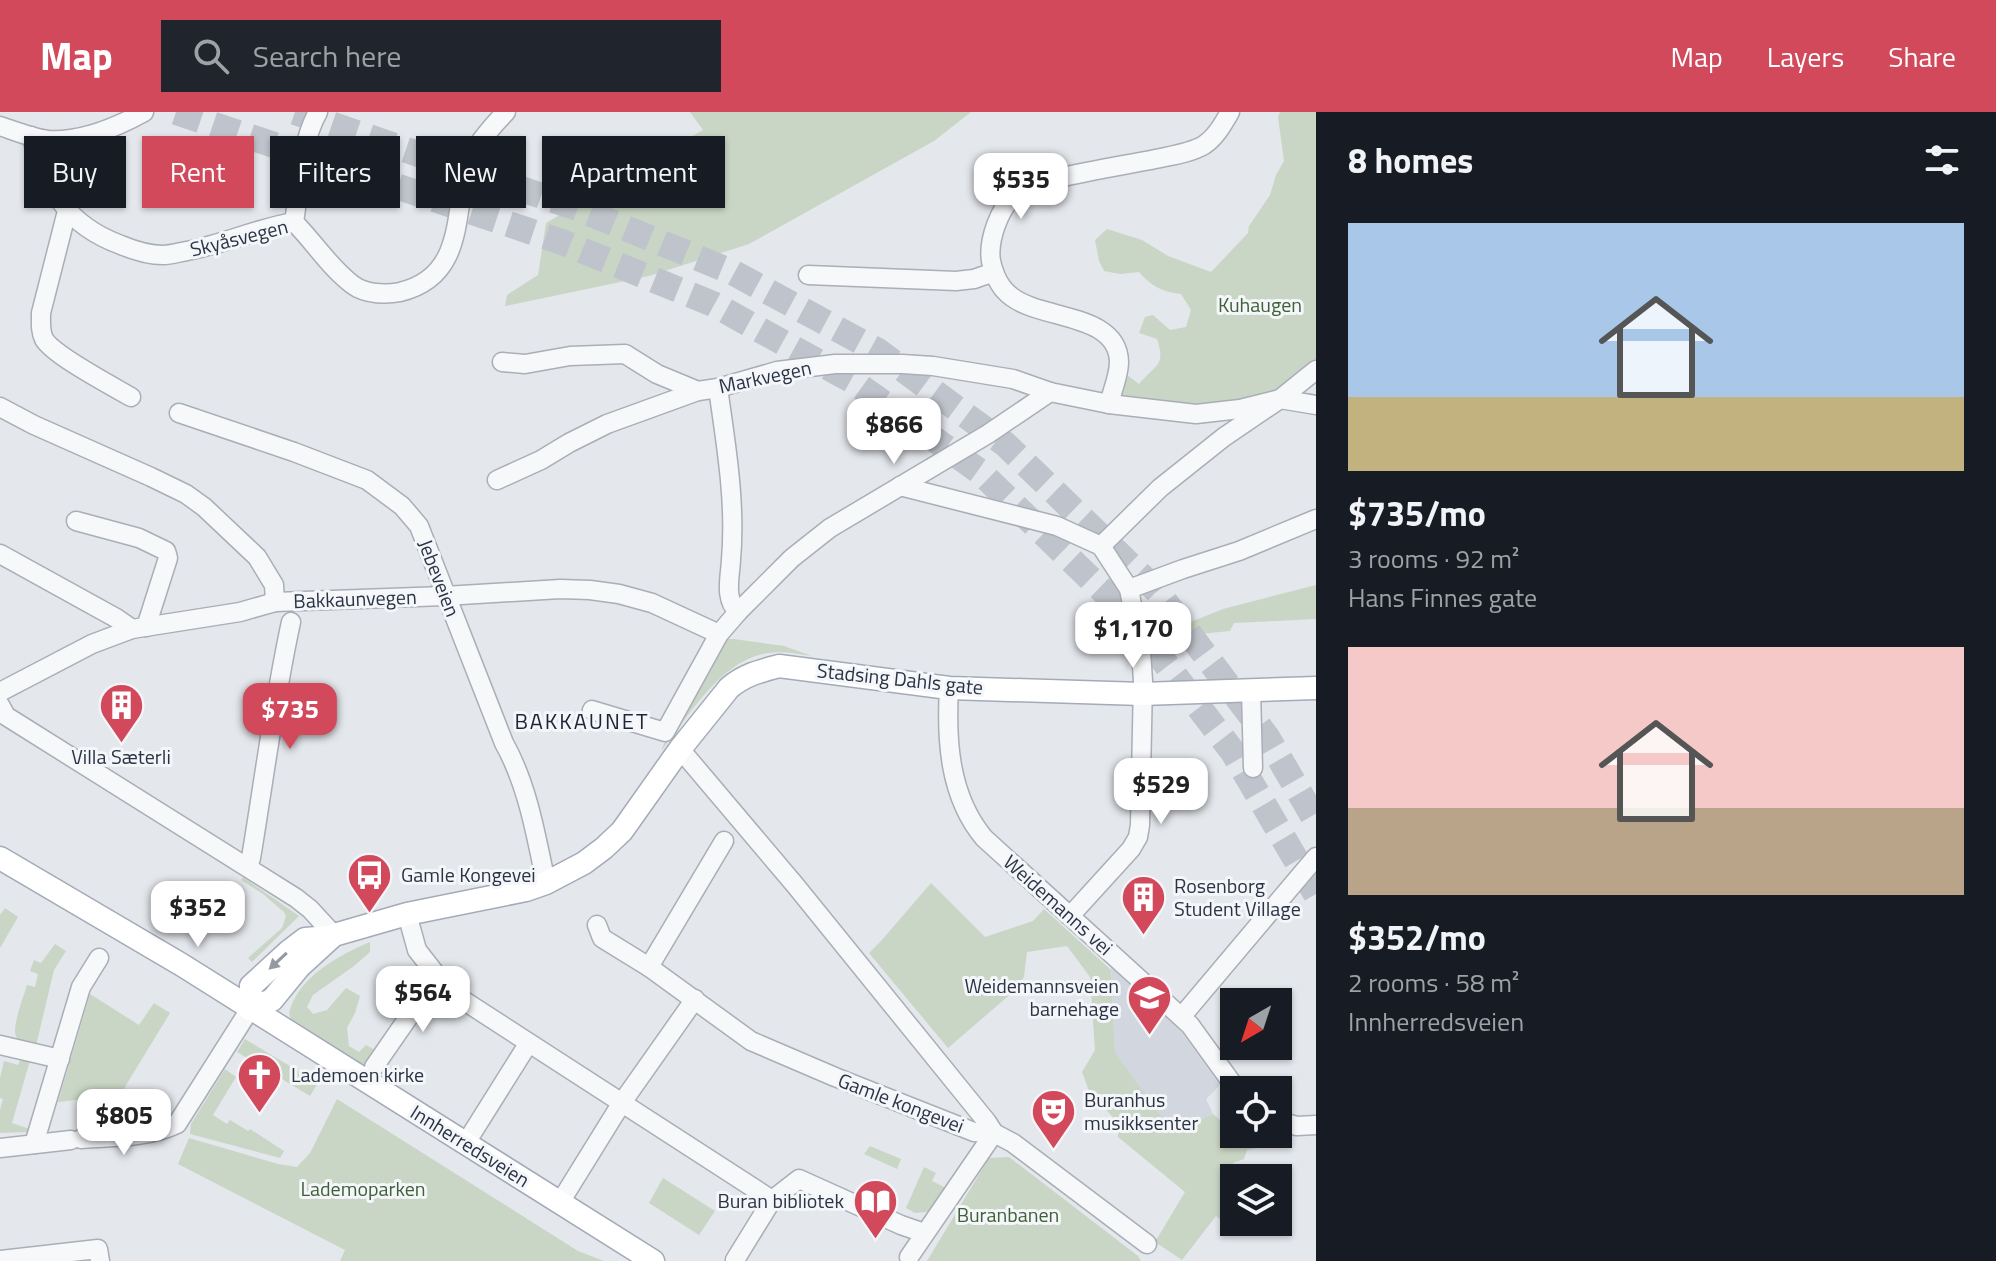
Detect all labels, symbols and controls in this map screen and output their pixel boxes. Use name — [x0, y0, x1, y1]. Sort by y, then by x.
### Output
search box — [161, 20, 721, 92]
text: Map — [40, 27, 113, 85]
text: Search here — [253, 33, 402, 79]
icon: search — [189, 34, 233, 78]
text: Map — [1670, 35, 1723, 78]
text: Layers — [1767, 35, 1844, 78]
text: Share — [1888, 35, 1956, 78]
text: 8 homes — [1348, 134, 1473, 186]
chip: Buy — [24, 136, 126, 208]
chip: Rent — [142, 136, 254, 208]
chip: Filters — [270, 136, 400, 208]
chip: New — [416, 136, 526, 208]
chip: Apartment — [542, 136, 725, 208]
icon: filters — [1920, 138, 1964, 182]
pin: $535 — [974, 153, 1068, 221]
text: $535 — [992, 159, 1050, 198]
street label: Skyåsvegen — [187, 210, 291, 265]
icon: home — [1584, 275, 1728, 419]
park label: Kuhaugen — [1218, 289, 1302, 320]
street label: Markvegen — [716, 352, 814, 401]
pin: $866 — [847, 398, 941, 466]
text: $866 — [865, 404, 923, 443]
text: $735/mo — [1348, 487, 1486, 539]
street label: Jebeveien — [410, 534, 468, 621]
text: 3 rooms · 92 m² — [1348, 539, 1519, 578]
text: Hans Finnes gate — [1348, 578, 1537, 617]
street label: Bakkaunvegen — [293, 581, 417, 616]
pin: $1,170 — [1068, 602, 1198, 670]
text: $1,170 — [1093, 608, 1173, 647]
street label: Stadsing Dahls gate — [815, 654, 985, 703]
building icon: Villa Sæterli — [97, 681, 145, 744]
pin: $735 — [243, 683, 337, 751]
text: $735 — [261, 689, 319, 728]
icon: home — [1584, 699, 1728, 843]
district label: BAKKAUNET — [514, 704, 650, 738]
place label: Villa Sæterli — [71, 741, 171, 772]
pin: $529 — [1114, 758, 1208, 826]
text: $529 — [1132, 764, 1190, 803]
street label: Weidemanns vei — [997, 847, 1120, 962]
bus stop icon: Gamle Kongevei — [346, 851, 394, 914]
place label: Gamle Kongevei — [401, 859, 536, 890]
place label: Rosenborg Student Village — [1174, 870, 1301, 924]
building icon: Rosenborg Student Village — [1119, 874, 1167, 937]
pin: $352 — [151, 881, 245, 949]
text: $352 — [169, 887, 227, 926]
text: $352/mo — [1348, 911, 1486, 963]
one-way arrow — [269, 952, 288, 970]
text: 2 rooms · 58 m² — [1348, 963, 1519, 1002]
pin: $564 — [376, 966, 470, 1034]
place label: Weidemannsveien barnehage — [964, 970, 1119, 1024]
text: $564 — [394, 972, 452, 1011]
school or university icon: Weidemannsveien barnehage — [1126, 974, 1174, 1037]
north arrow — [1220, 988, 1292, 1060]
map controls — [1220, 988, 1292, 1236]
text: Innherredsveien — [1348, 1002, 1524, 1041]
church icon: Lademoen kirke — [236, 1051, 284, 1114]
place label: Lademoen kirke — [291, 1059, 424, 1090]
street label: Gamle kongevei — [834, 1064, 969, 1141]
button: locate — [1220, 1076, 1292, 1148]
place label: Buranhus musikksenter — [1084, 1084, 1198, 1138]
theatre icon: Buranhus musikksenter — [1029, 1088, 1077, 1151]
pin: $805 — [77, 1089, 171, 1157]
text: $805 — [95, 1095, 153, 1134]
street label: Innherredsveien — [405, 1097, 536, 1195]
button: layers — [1220, 1164, 1292, 1236]
park label: Lademoparken — [300, 1173, 426, 1204]
library icon: Buran bibliotek — [851, 1177, 899, 1240]
place label: Buran bibliotek — [717, 1185, 844, 1216]
park label: Buranbanen — [957, 1199, 1059, 1230]

